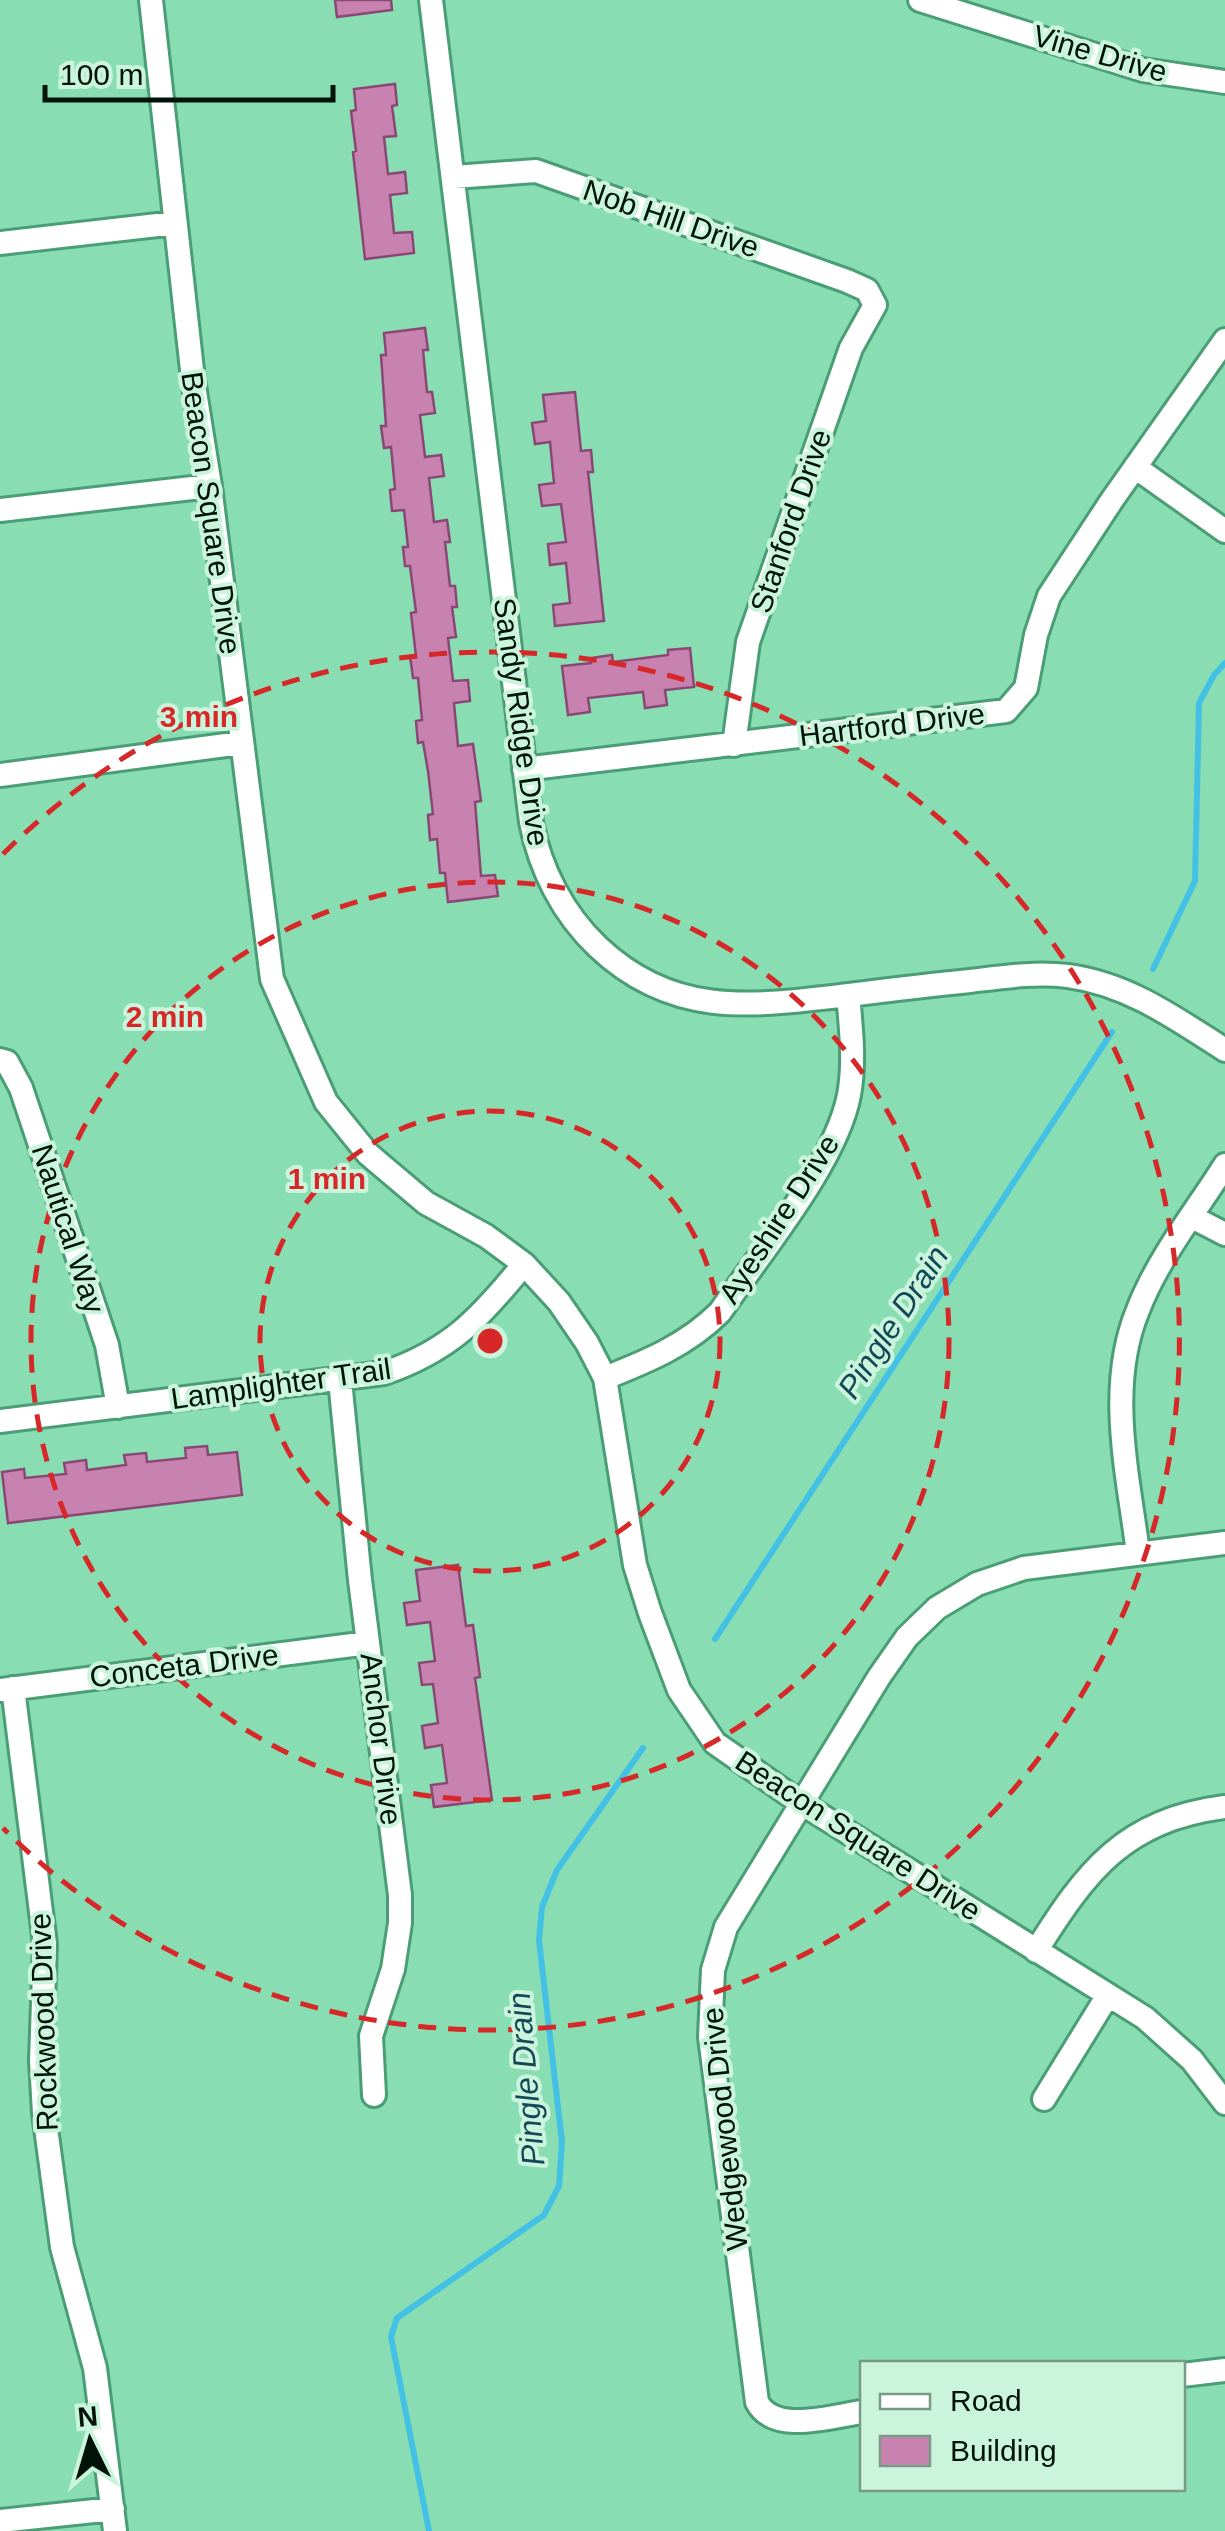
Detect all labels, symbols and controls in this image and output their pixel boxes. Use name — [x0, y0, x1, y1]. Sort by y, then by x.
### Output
street label: Vine Drive — [1029, 19, 1171, 88]
scale bar — [45, 40, 332, 102]
text: 100 m — [60, 58, 143, 91]
street label: Nob Hill Drive — [579, 173, 763, 264]
street label: Beacon Square Drive — [175, 369, 248, 656]
street label: Stanford Drive — [744, 425, 837, 617]
street label: Sandy Ridge Drive — [488, 596, 555, 848]
street label: Hartford Drive — [797, 697, 987, 752]
text: 3 min — [160, 700, 238, 733]
text: 2 min — [126, 1000, 204, 1033]
street label: Ayeshire Drive — [712, 1128, 845, 1309]
street label: Nautical Way — [26, 1140, 111, 1317]
text: 1 min — [288, 1162, 366, 1195]
water label: Pingle Drain — [830, 1239, 956, 1405]
centre of rings — [472, 1323, 508, 1359]
street label: Lamplighter Trail — [169, 1352, 393, 1415]
street label: Conceta Drive — [88, 1638, 280, 1693]
street label: Anchor Drive — [355, 1651, 408, 1827]
street label: Beacon Square Drive — [730, 1744, 987, 1927]
street label: Rockwood Drive — [23, 1912, 64, 2132]
water label: Pingle Drain — [500, 1991, 552, 2167]
street label: Wedgewood Drive — [695, 2006, 754, 2252]
legend — [860, 2361, 1185, 2491]
text: Road — [950, 2384, 1022, 2417]
north arrow — [40, 2391, 140, 2491]
text: N — [76, 2400, 99, 2433]
text: Building — [950, 2434, 1057, 2467]

